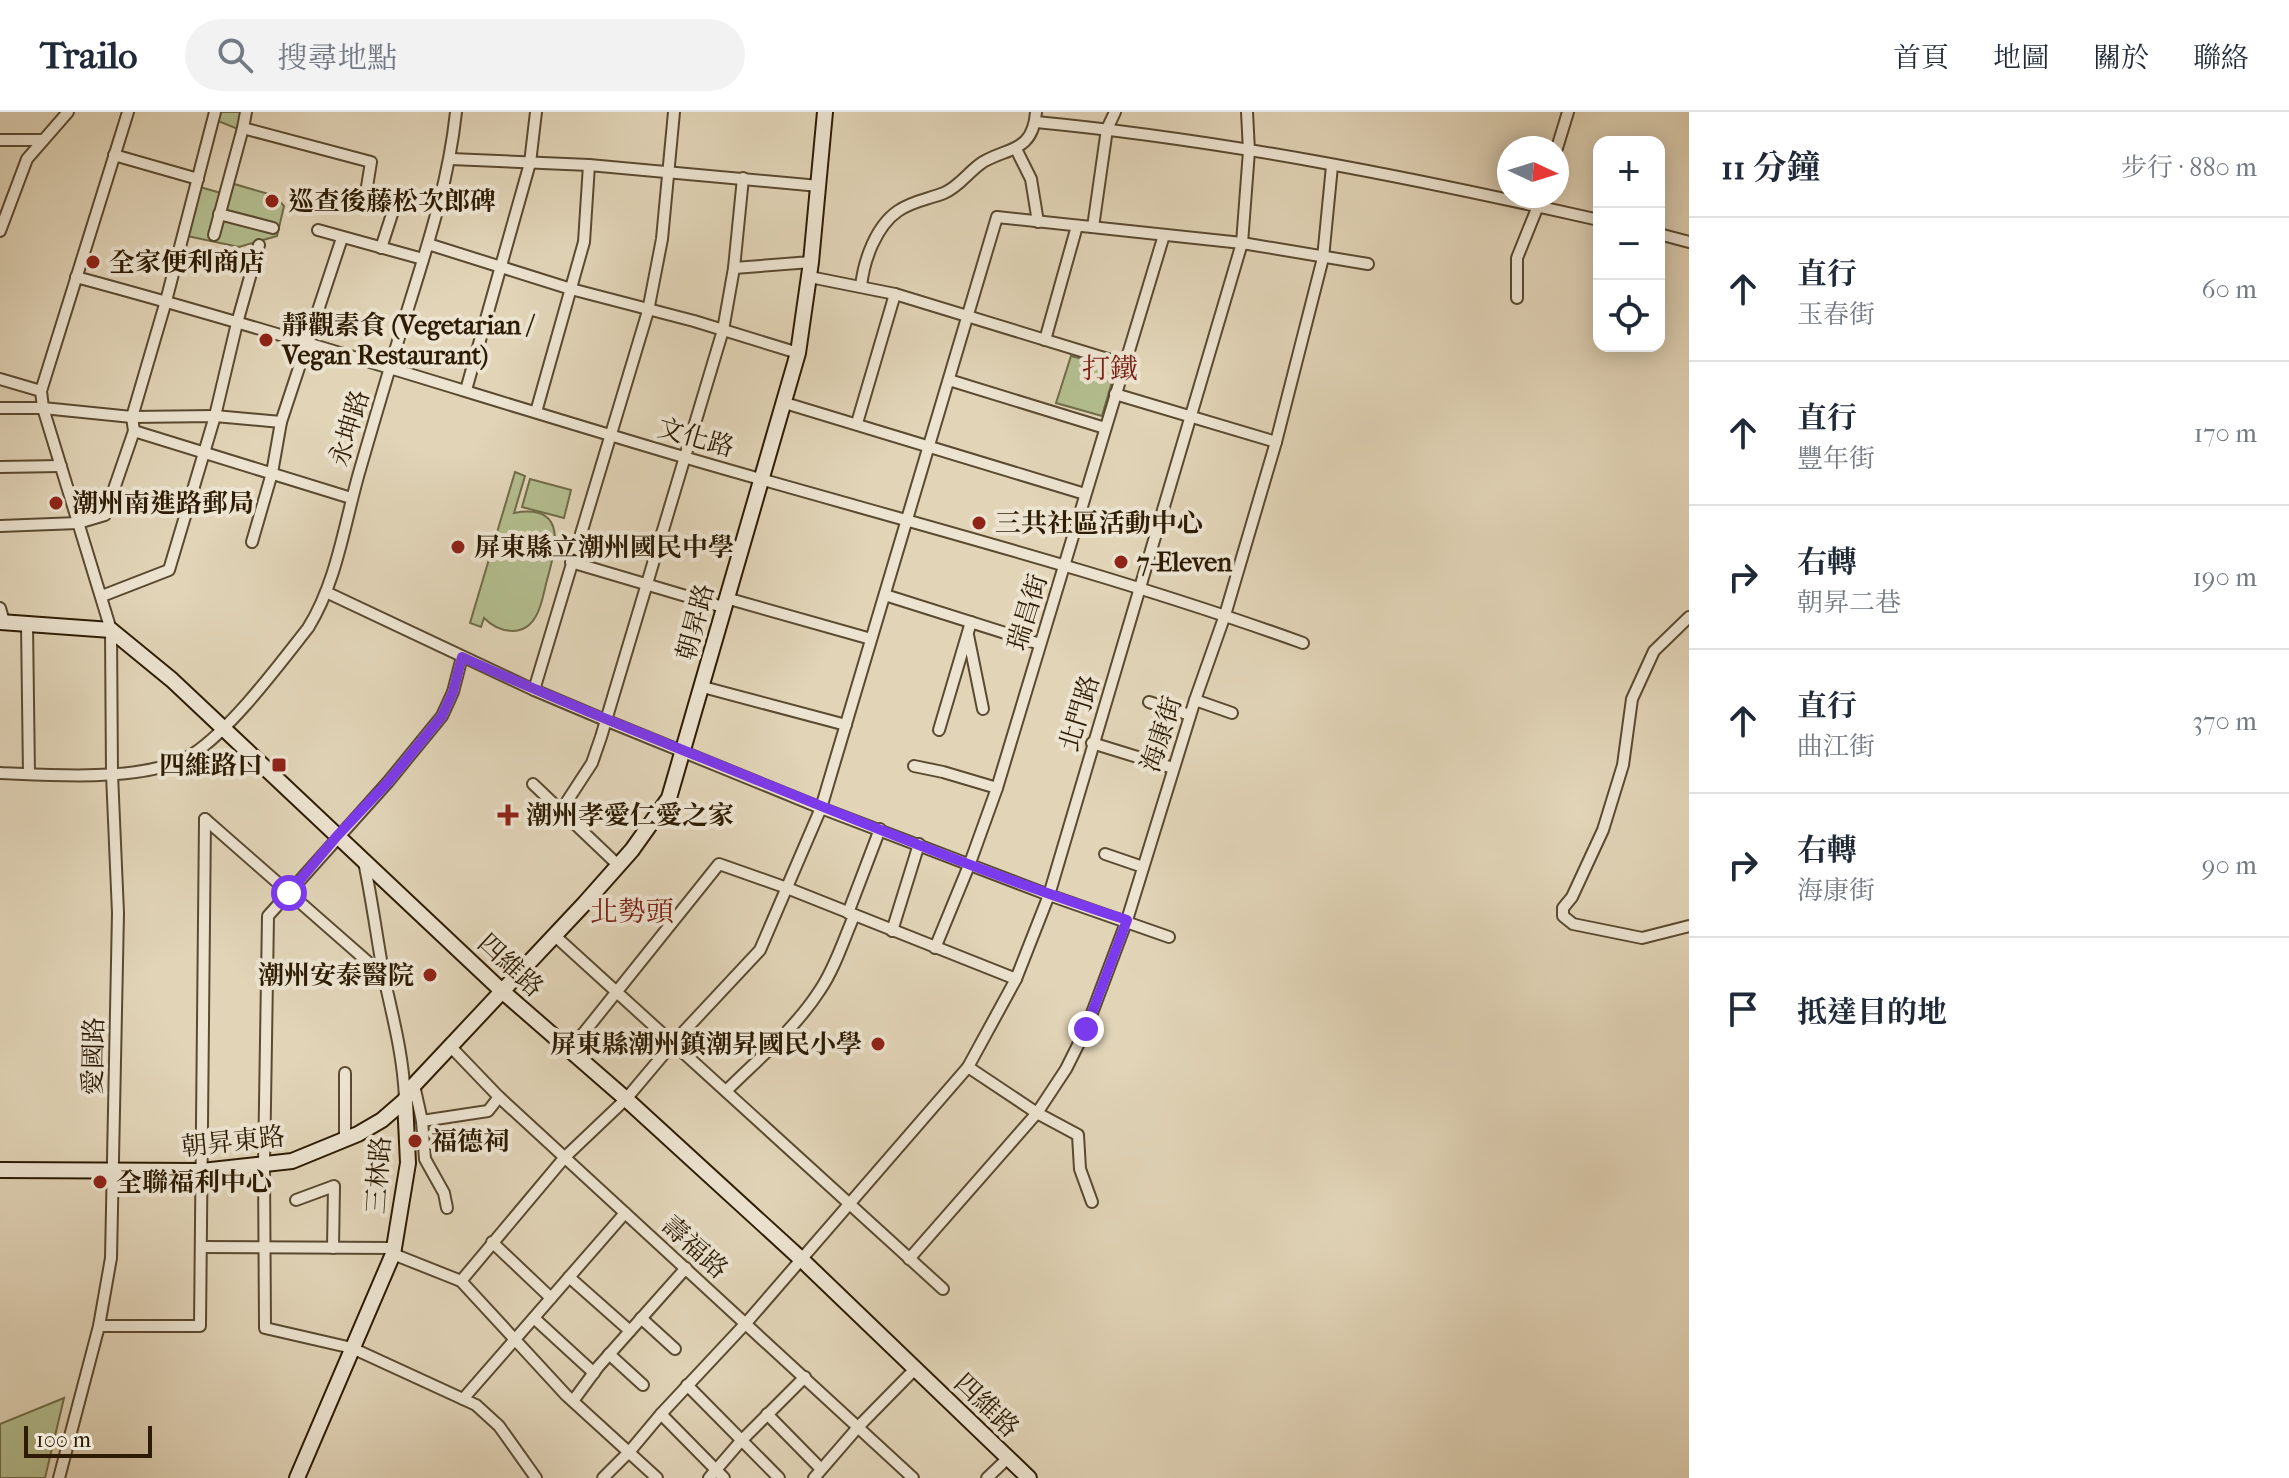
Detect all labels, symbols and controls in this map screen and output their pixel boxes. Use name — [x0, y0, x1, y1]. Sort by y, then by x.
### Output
search box — [185, 19, 745, 91]
text: Trailo — [40, 33, 137, 78]
icon: search — [213, 33, 257, 77]
text: 搜尋地點 — [277, 41, 397, 76]
text: 首頁 — [1893, 41, 1949, 74]
text: 地圖 — [1993, 41, 2049, 74]
text: 關於 — [2093, 41, 2149, 74]
text: 聯絡 — [2193, 41, 2249, 74]
north arrow — [1497, 136, 1569, 208]
map controls — [1593, 136, 1665, 352]
button: + — [1593, 136, 1665, 208]
text: 11 分鐘 — [1721, 148, 1821, 188]
text: 步行 · 880 m — [2121, 152, 2257, 183]
place label: 巡查後藤松次郎碑 — [288, 186, 496, 217]
marker: 巡查後藤松次郎碑 — [263, 192, 281, 210]
button: − — [1593, 208, 1665, 280]
place label: 全家便利商店 — [109, 247, 265, 278]
marker: 全家便利商店 — [84, 253, 102, 271]
text: 直行 — [1797, 257, 1857, 292]
icon: ahead — [1721, 267, 1765, 311]
text: 60 m — [2201, 274, 2257, 305]
button: locate — [1593, 280, 1665, 352]
text: 玉春街 — [1797, 299, 1875, 330]
place label: 靜觀素食 (Vegetarian / Vegan Restaurant) — [281, 310, 536, 371]
marker: 靜觀素食 (Vegetarian / Vegan Restaurant) — [257, 331, 275, 349]
district label: 打鐵 — [1082, 352, 1138, 385]
street label: 永坤路 — [323, 386, 376, 470]
text: 直行 — [1797, 401, 1857, 436]
icon: ahead — [1721, 411, 1765, 455]
street label: 文化路 — [654, 412, 738, 463]
text: 170 m — [2194, 418, 2257, 449]
text: 豐年街 — [1797, 443, 1875, 474]
place label: 潮州南進路郵局 — [72, 488, 254, 519]
marker: 潮州南進路郵局 — [47, 494, 65, 512]
place label: 三共社區活動中心 — [995, 508, 1203, 539]
marker: 三共社區活動中心 — [970, 514, 988, 532]
place label: 屏東縣立潮州國民中學 — [474, 532, 734, 563]
marker: 屏東縣立潮州國民中學 — [449, 538, 467, 556]
text: 右轉 — [1797, 545, 1857, 580]
place label: 7-Eleven — [1136, 547, 1233, 578]
marker: 7-Eleven — [1112, 553, 1130, 571]
icon: right — [1721, 555, 1765, 599]
text: 190 m — [2193, 562, 2257, 593]
street label: 瑞昌街 — [1001, 570, 1054, 654]
street label: 朝昇路 — [670, 580, 721, 664]
text: 朝昇二巷 — [1797, 587, 1901, 618]
street label: 北門路 — [1053, 671, 1106, 755]
text: 直行 — [1797, 689, 1857, 724]
street label: 海康街 — [1135, 692, 1188, 776]
icon: ahead — [1721, 699, 1765, 743]
text: 370 m — [2192, 706, 2257, 737]
text: 曲江街 — [1797, 731, 1875, 762]
place label: 四維路口 — [159, 750, 263, 781]
marker: 四維路口 — [270, 756, 288, 774]
place label: 潮州孝愛仁愛之家 — [526, 800, 734, 831]
marker: 潮州孝愛仁愛之家 — [497, 804, 519, 826]
text: 右轉 — [1797, 833, 1857, 868]
icon: right — [1721, 843, 1765, 887]
text: 90 m — [2202, 850, 2257, 881]
route start — [271, 875, 307, 911]
text: 海康街 — [1797, 875, 1875, 906]
district label: 北勢頭 — [590, 895, 674, 928]
street label: 四維路 — [472, 927, 550, 1003]
place label: 潮州安泰醫院 — [258, 960, 414, 991]
marker: 潮州安泰醫院 — [421, 966, 439, 984]
icon: arrive — [1721, 987, 1765, 1031]
text: 抵達目的地 — [1797, 995, 1947, 1030]
route end — [1068, 1011, 1104, 1047]
street label: 愛國路 — [77, 1017, 110, 1095]
place label: 屏東縣潮州鎮潮昇國民小學 — [550, 1029, 862, 1060]
marker: 屏東縣潮州鎮潮昇國民小學 — [869, 1035, 887, 1053]
street label: 朝昇東路 — [180, 1121, 286, 1162]
place label: 福德祠 — [431, 1126, 509, 1157]
marker: 福德祠 — [406, 1132, 424, 1150]
street label: 三林路 — [360, 1135, 397, 1215]
place label: 全聯福利中心 — [116, 1167, 272, 1198]
marker: 全聯福利中心 — [91, 1173, 109, 1191]
street label: 壽福路 — [655, 1210, 734, 1285]
street label: 四維路 — [948, 1367, 1025, 1444]
scale bar — [24, 1422, 152, 1458]
text: 100 m — [36, 1427, 91, 1453]

